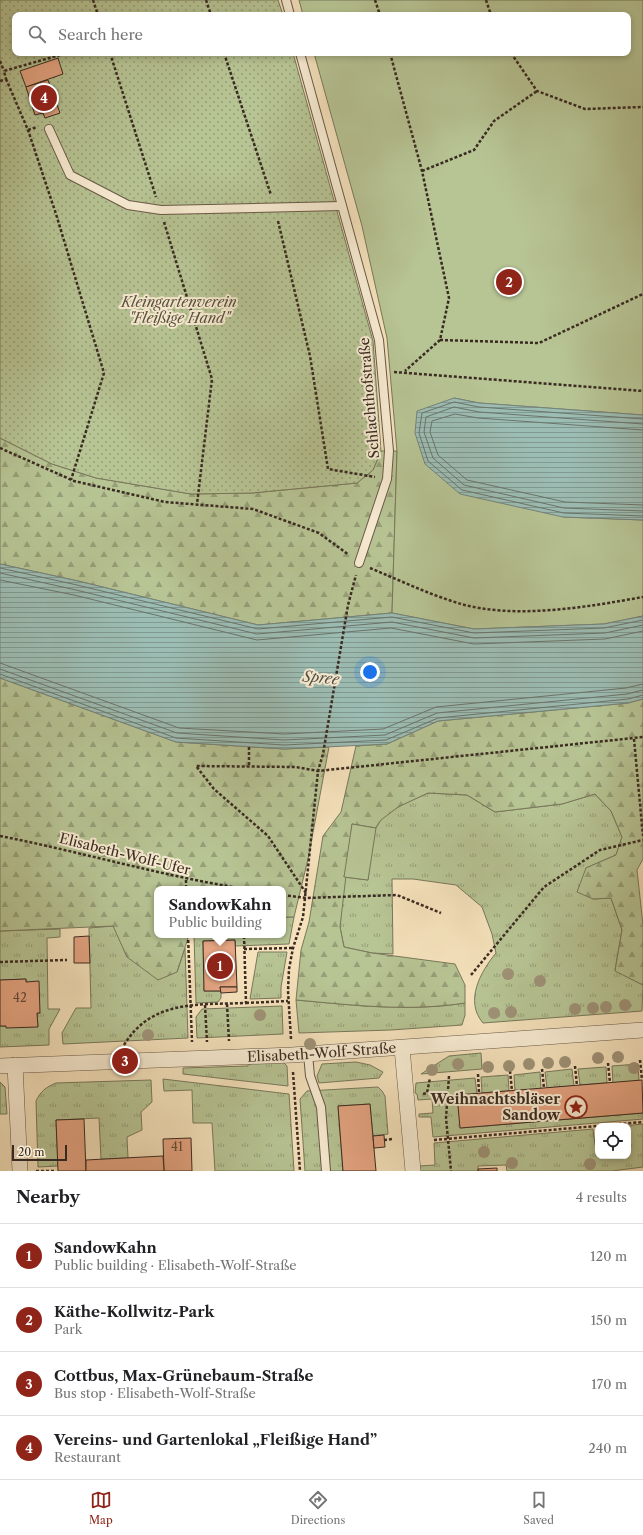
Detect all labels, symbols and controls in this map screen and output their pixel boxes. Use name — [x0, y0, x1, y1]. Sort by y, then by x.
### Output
search box — [12, 12, 631, 56]
icon: search — [26, 23, 48, 45]
text: Search here — [58, 25, 143, 44]
pin: 4 — [31, 83, 57, 113]
pin: 2 — [496, 267, 522, 297]
park label: Kleingartenverein "Fleißige Hand" — [120, 293, 237, 327]
street label: Schlachthofstraße — [355, 337, 383, 459]
your location — [360, 662, 380, 682]
water label: Spree — [301, 666, 341, 689]
street label: Elisabeth-Wolf-Ufer — [58, 829, 193, 879]
popup — [154, 886, 286, 938]
text: SandowKahn — [169, 895, 271, 914]
text: Public building — [169, 914, 262, 930]
pin: 1 — [207, 951, 233, 981]
house number: 42 — [13, 990, 27, 1005]
street label: Elisabeth-Wolf-Straße — [247, 1039, 397, 1066]
pin: 3 — [112, 1046, 138, 1076]
place label: Weihnachtsbläser Sandow — [430, 1090, 561, 1124]
place icon: Weihnachtsbläser Sandow — [563, 1094, 589, 1120]
map controls — [595, 1123, 631, 1159]
button: locate — [595, 1123, 631, 1159]
house number: 41 — [171, 1139, 183, 1154]
scale bar — [12, 1143, 67, 1162]
text: 20 m — [18, 1145, 44, 1159]
text: Nearby — [16, 1187, 80, 1207]
text: 4 results — [576, 1189, 627, 1205]
text: SandowKahn — [54, 1238, 157, 1257]
text: 1 — [26, 1248, 32, 1264]
text: 120 m — [590, 1248, 627, 1264]
text: Public building · Elisabeth-Wolf-Straße — [54, 1257, 296, 1273]
text: Käthe-Kollwitz-Park — [54, 1302, 214, 1321]
text: 2 — [25, 1312, 33, 1328]
text: 150 m — [591, 1312, 627, 1328]
text: Park — [54, 1321, 82, 1337]
text: Cottbus, Max-Grünebaum-Straße — [54, 1366, 313, 1385]
text: 3 — [25, 1376, 33, 1392]
text: 170 m — [591, 1376, 627, 1392]
text: Bus stop · Elisabeth-Wolf-Straße — [54, 1385, 256, 1401]
text: Vereins- und Gartenlokal „Fleißige Hand” — [54, 1430, 377, 1449]
text: 4 — [25, 1440, 33, 1456]
text: 240 m — [588, 1440, 627, 1456]
text: Restaurant — [54, 1449, 121, 1465]
tab: Map — [89, 1489, 113, 1527]
tab: Directions — [291, 1489, 345, 1527]
tab: Saved — [523, 1489, 554, 1527]

